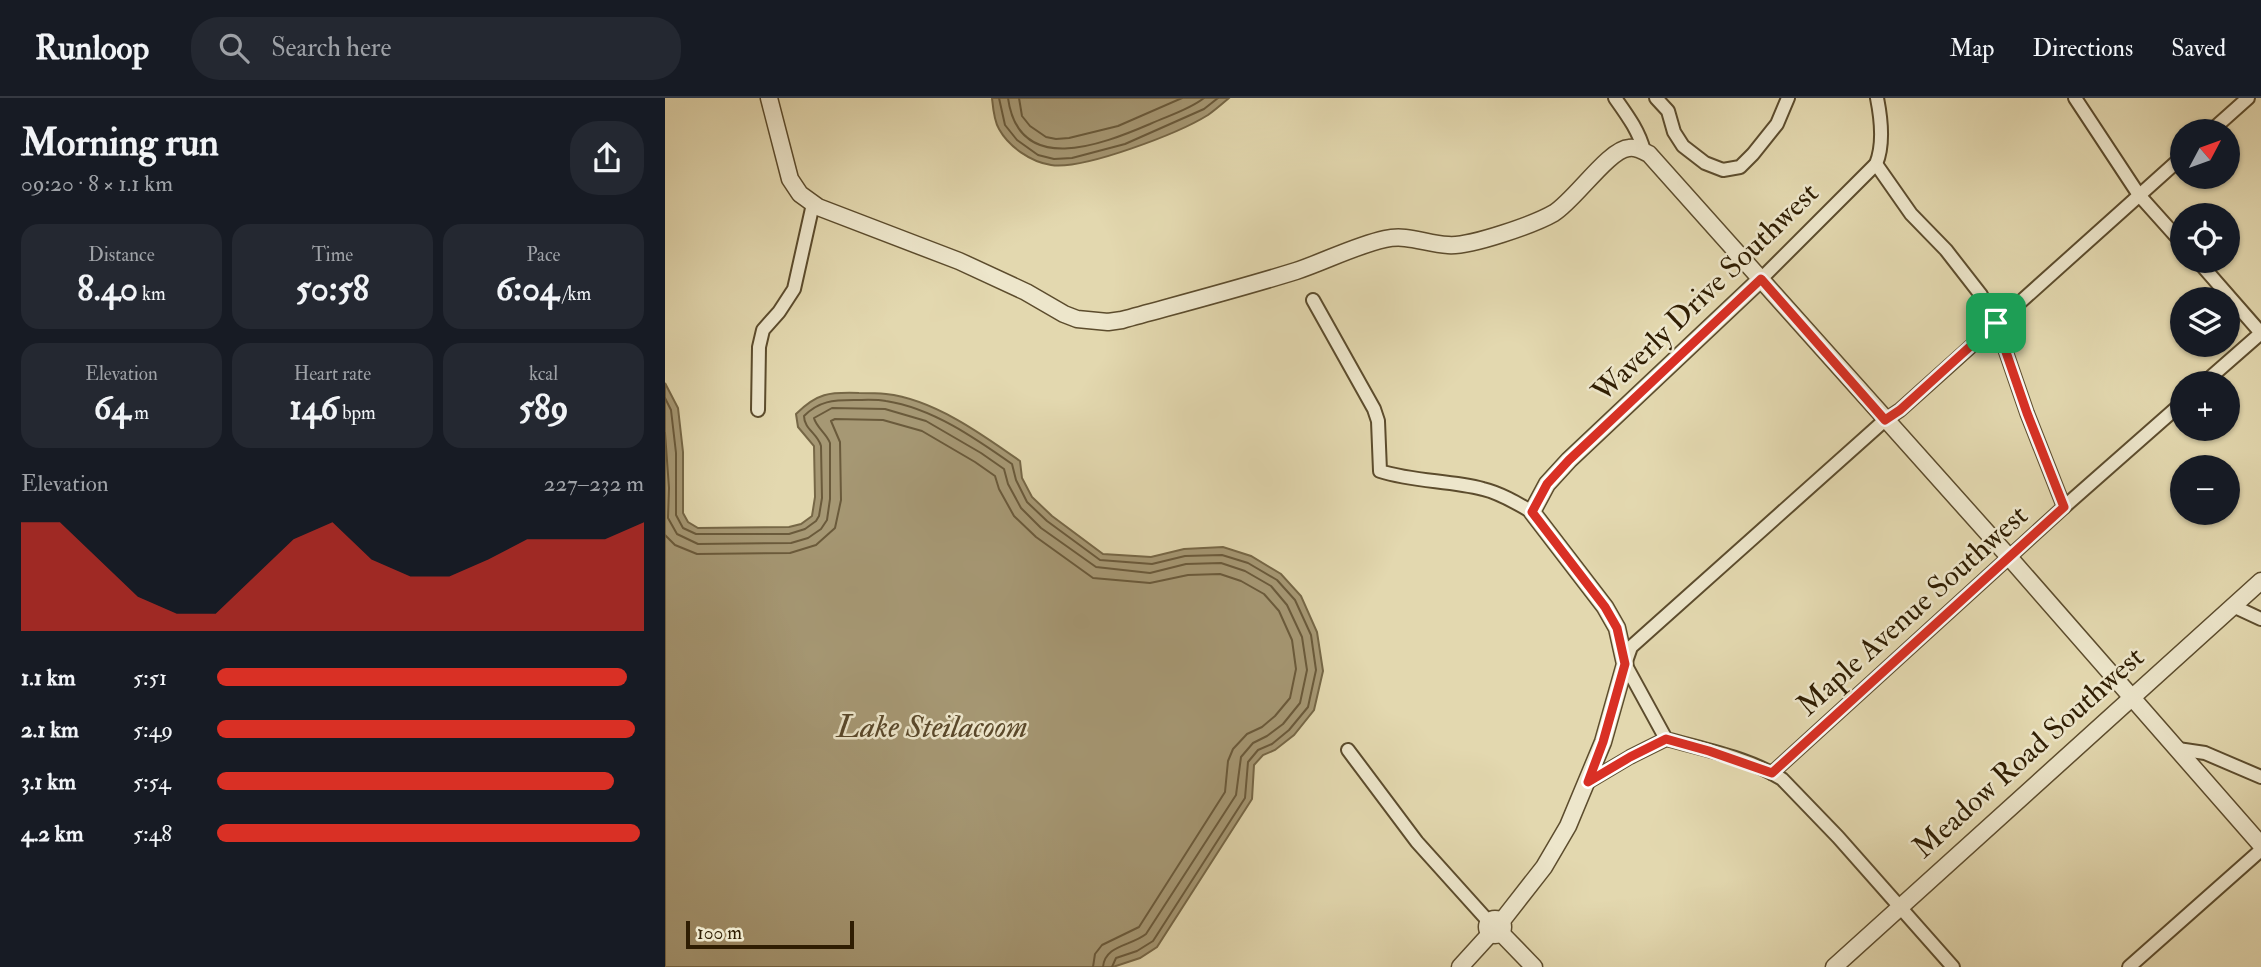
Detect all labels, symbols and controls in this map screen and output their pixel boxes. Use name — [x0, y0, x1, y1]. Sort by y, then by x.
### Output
search box — [191, 17, 681, 80]
text: Runloop — [35, 28, 149, 69]
icon: search — [215, 29, 253, 67]
text: Search here — [271, 32, 391, 64]
text: Map — [1949, 33, 1994, 64]
text: Directions — [2032, 33, 2133, 64]
text: Saved — [2171, 33, 2226, 64]
text: Morning run — [21, 119, 219, 167]
north arrow — [2170, 119, 2240, 189]
map controls — [2170, 119, 2240, 525]
button: share — [570, 121, 644, 195]
text: 09:20 · 8 × 1.1 km — [21, 169, 173, 198]
street label: Waverly Drive Southwest — [1584, 174, 1827, 411]
button: locate — [2170, 203, 2240, 273]
text: Distance — [88, 243, 155, 267]
text: Time — [312, 243, 353, 267]
text: Pace — [526, 243, 561, 267]
text: 8.40 — [77, 267, 138, 311]
text: 50:58 — [296, 267, 369, 311]
text: 6:04 — [496, 267, 559, 311]
text: km — [138, 282, 166, 306]
text: /km — [559, 282, 591, 306]
button: layers — [2170, 287, 2240, 357]
pin — [1966, 293, 2026, 353]
icon: arrive — [1977, 304, 2015, 342]
text: Elevation — [85, 362, 158, 386]
text: Heart rate — [294, 362, 371, 386]
text: kcal — [529, 362, 558, 386]
button: + — [2170, 371, 2240, 441]
text: 64 — [94, 386, 130, 430]
text: 146 — [289, 386, 338, 430]
text: 589 — [519, 386, 568, 430]
text: m — [130, 401, 149, 425]
text: bpm — [338, 401, 376, 425]
button: − — [2170, 455, 2240, 525]
text: Elevation — [21, 469, 109, 498]
text: 227–232 m — [544, 469, 644, 498]
street label: Maple Avenue Southwest — [1789, 497, 2036, 724]
street label: Meadow Road Southwest — [1905, 638, 2152, 866]
text: 1.1 km — [21, 663, 76, 692]
text: 5:51 — [133, 663, 167, 692]
water label: Lake Steilacoom — [835, 707, 1027, 747]
text: 2.1 km — [21, 715, 79, 744]
text: 5:49 — [133, 715, 173, 744]
text: 3.1 km — [21, 767, 76, 796]
text: 5:54 — [133, 767, 171, 796]
text: 4.2 km — [21, 819, 84, 848]
text: 5:48 — [133, 819, 172, 848]
scale bar — [686, 918, 854, 950]
text: 100 m — [697, 921, 742, 945]

